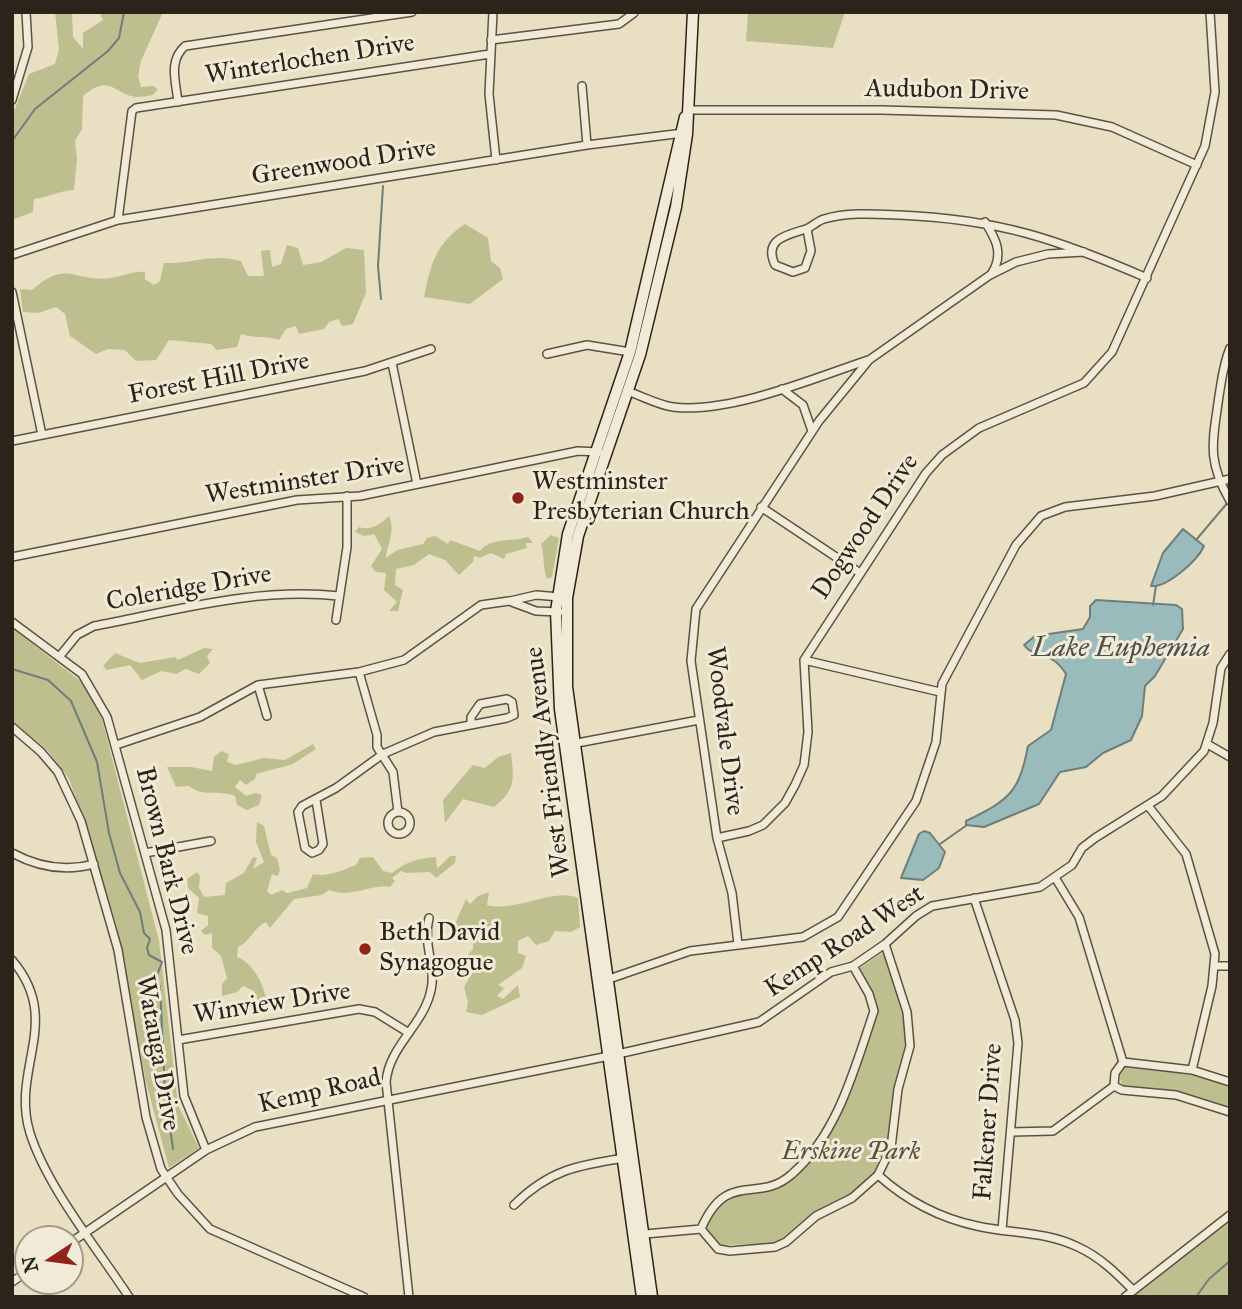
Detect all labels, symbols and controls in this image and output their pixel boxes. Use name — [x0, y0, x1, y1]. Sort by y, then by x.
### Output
street label: Winterlochen Drive — [203, 28, 417, 92]
street label: Audubon Drive — [865, 74, 1029, 108]
street label: Greenwood Drive — [250, 133, 438, 193]
street label: Forest Hill Drive — [126, 346, 312, 412]
street label: Dogwood Drive — [806, 448, 926, 606]
street label: Westminster Drive — [203, 450, 407, 512]
place label: Westminster Presbyterian Church — [532, 467, 750, 528]
marker: Westminster Presbyterian Church — [510, 490, 526, 506]
street label: Coleridge Drive — [104, 559, 274, 619]
water label: Lake Euphemia — [1032, 632, 1210, 666]
street label: West Friendly Avenue — [519, 645, 579, 879]
street label: Woodvale Drive — [698, 645, 750, 817]
street label: Brown Bark Drive — [128, 764, 204, 958]
street label: Kemp Road West — [760, 879, 930, 1005]
place label: Beth David Synagogue — [379, 918, 500, 979]
marker: Beth David Synagogue — [357, 941, 373, 957]
street label: Watauga Drive — [128, 973, 186, 1133]
street label: Winview Drive — [191, 976, 353, 1032]
street label: Falkener Drive — [968, 1042, 1010, 1202]
street label: Kemp Road — [256, 1063, 384, 1121]
park label: Erskine Park — [781, 1137, 921, 1169]
north arrow — [14, 1225, 84, 1295]
text: N — [17, 1254, 43, 1275]

